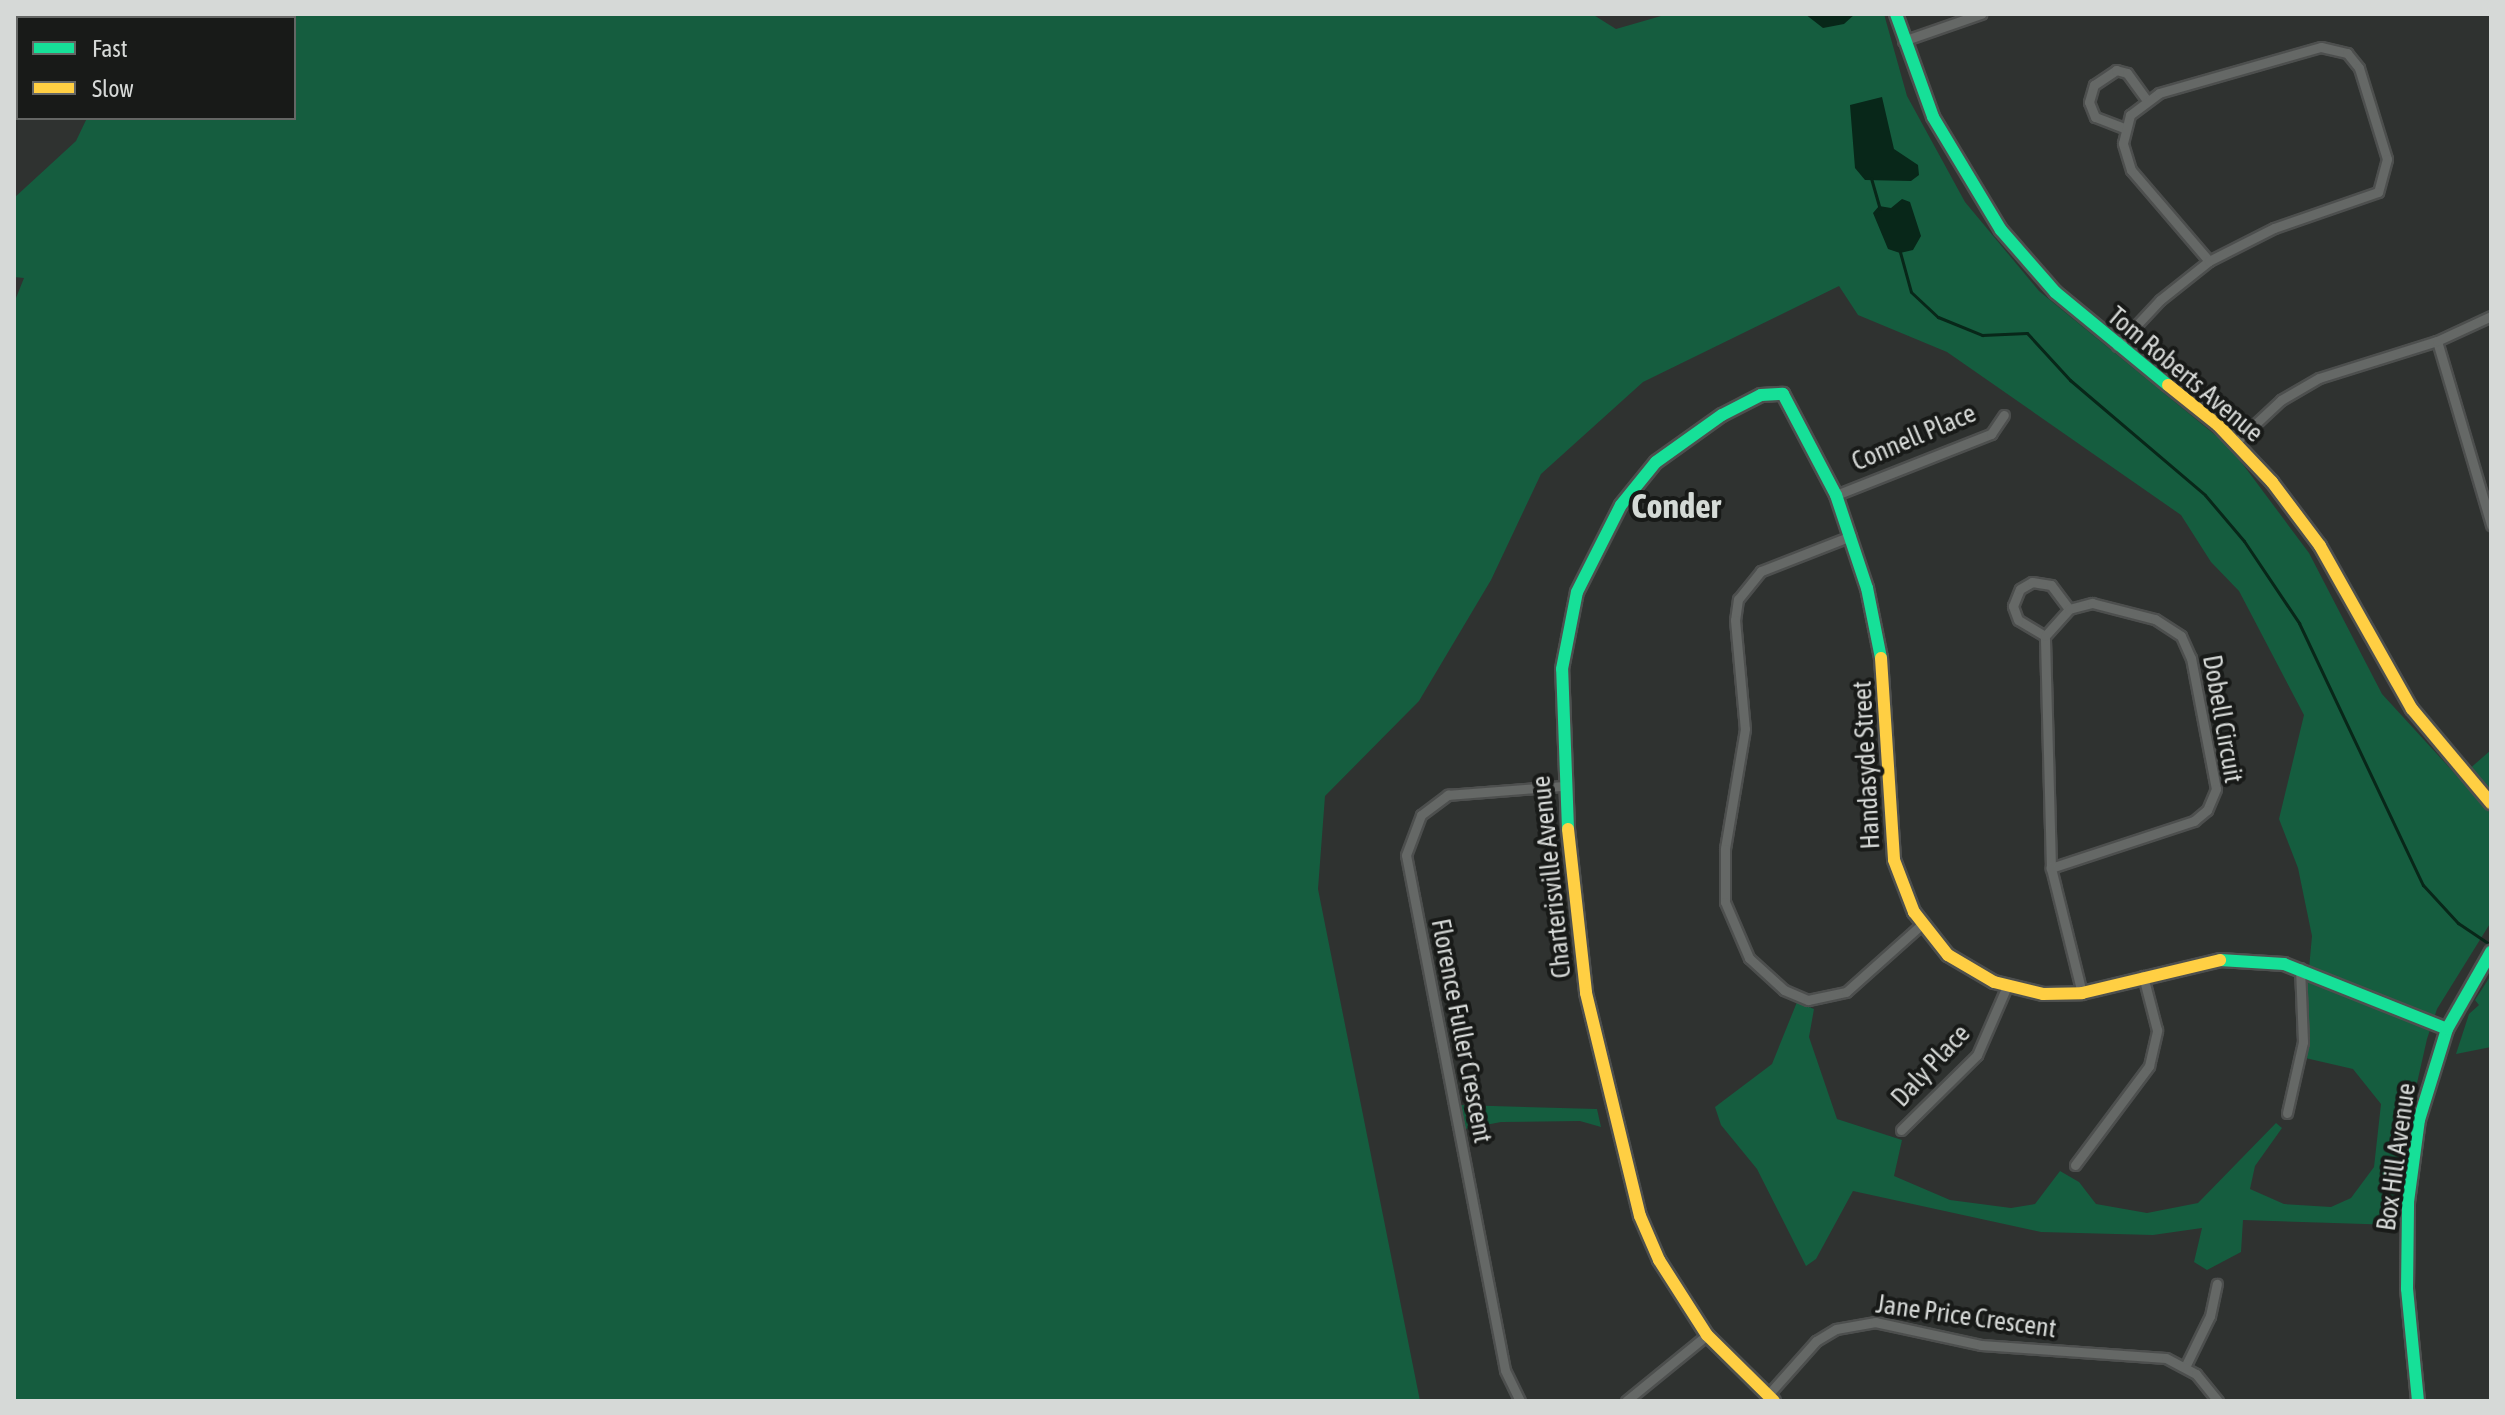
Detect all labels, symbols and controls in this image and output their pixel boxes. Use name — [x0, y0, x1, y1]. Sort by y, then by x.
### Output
legend — [16, 16, 296, 120]
text: Fast — [92, 35, 128, 62]
text: Slow — [92, 75, 134, 102]
street label: Tom Roberts Avenue — [2101, 301, 2269, 449]
street label: Connell Place — [1847, 398, 1981, 478]
district label: Conder — [1631, 486, 1721, 526]
street label: Dobell Circuit — [2195, 653, 2249, 785]
street label: Handasyde Street — [1847, 680, 1887, 850]
street label: Charterisville Avenue — [1526, 774, 1578, 980]
street label: Florence Fuller Crescent — [1424, 916, 1498, 1146]
street label: Daly Place — [1885, 1019, 1977, 1113]
street label: Box Hill Avenue — [2371, 1081, 2423, 1233]
street label: Jane Price Crescent — [1874, 1289, 2058, 1345]

